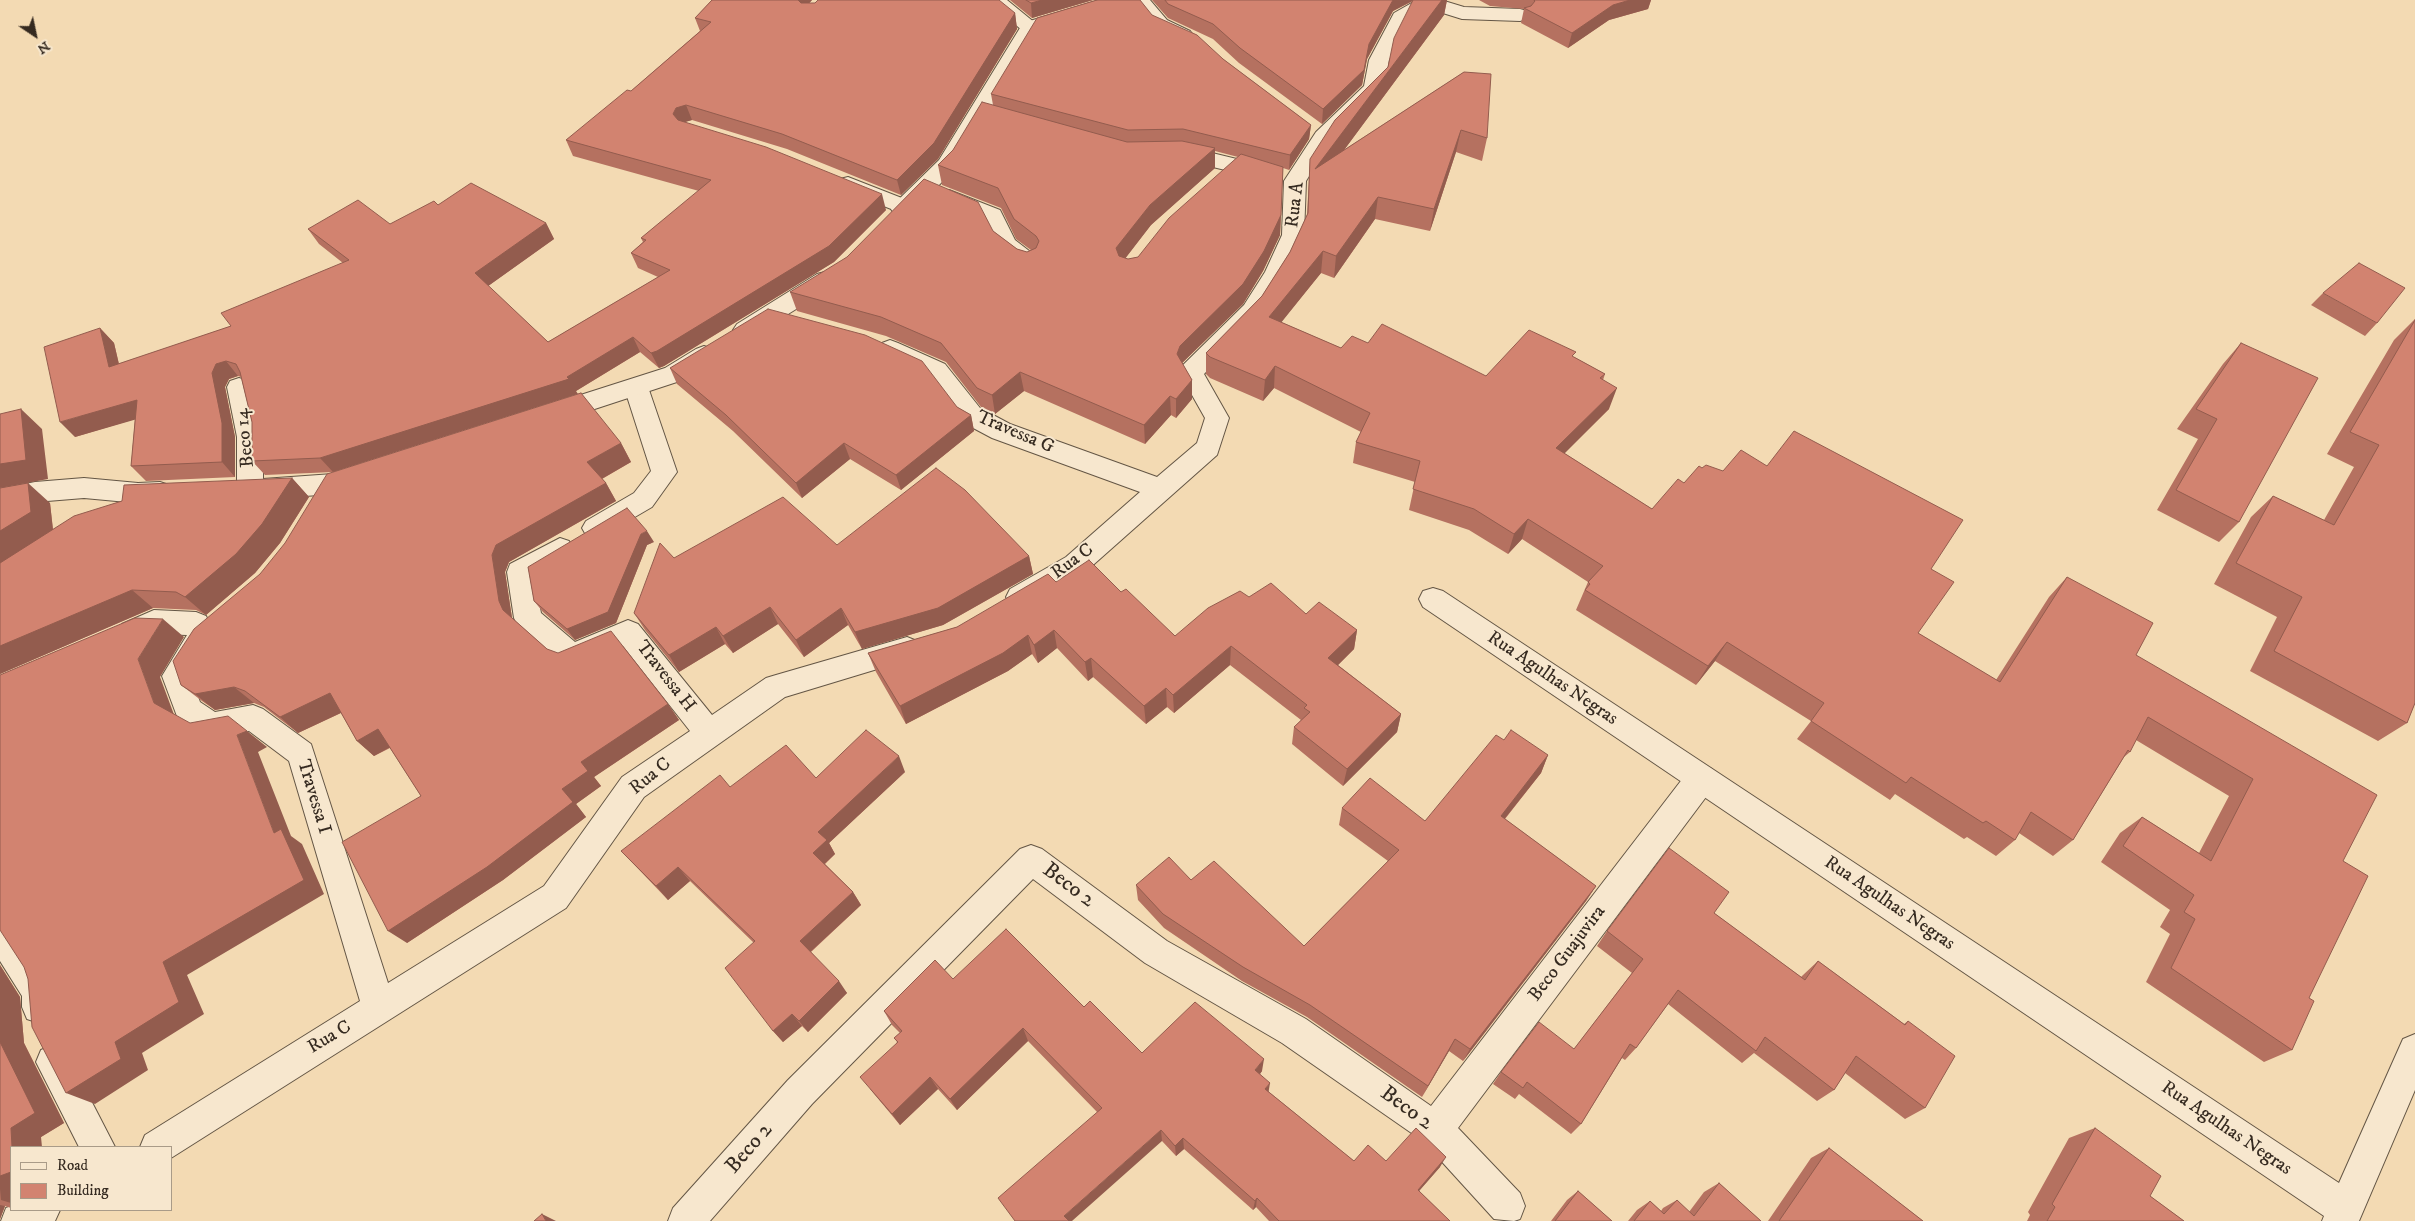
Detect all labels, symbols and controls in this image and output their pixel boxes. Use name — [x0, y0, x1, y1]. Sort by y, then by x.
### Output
north arrow — [10, 10, 60, 60]
text: N — [34, 37, 53, 58]
street label: Rua A — [1282, 181, 1310, 229]
street label: Beco 14 — [232, 407, 260, 469]
street label: Travessa G — [973, 407, 1057, 459]
street label: Rua C — [1047, 539, 1099, 585]
street label: Rua Agulhas Negras — [1482, 627, 1622, 731]
street label: Travessa H — [630, 637, 700, 717]
street label: Rua C — [626, 753, 676, 801]
street label: Travessa I — [291, 757, 335, 837]
street label: Rua Agulhas Negras — [1819, 852, 1959, 956]
street label: Beco 2 — [1037, 858, 1099, 914]
street label: Beco Guajuvira — [1525, 902, 1611, 1006]
street label: Rua C — [304, 1016, 356, 1060]
street label: Rua Agulhas Negras — [2156, 1077, 2296, 1181]
street label: Beco 2 — [1374, 1081, 1438, 1137]
street label: Beco 2 — [721, 1118, 779, 1180]
legend — [10, 1146, 172, 1211]
text: Road — [57, 1156, 88, 1175]
text: Building — [57, 1181, 109, 1200]

